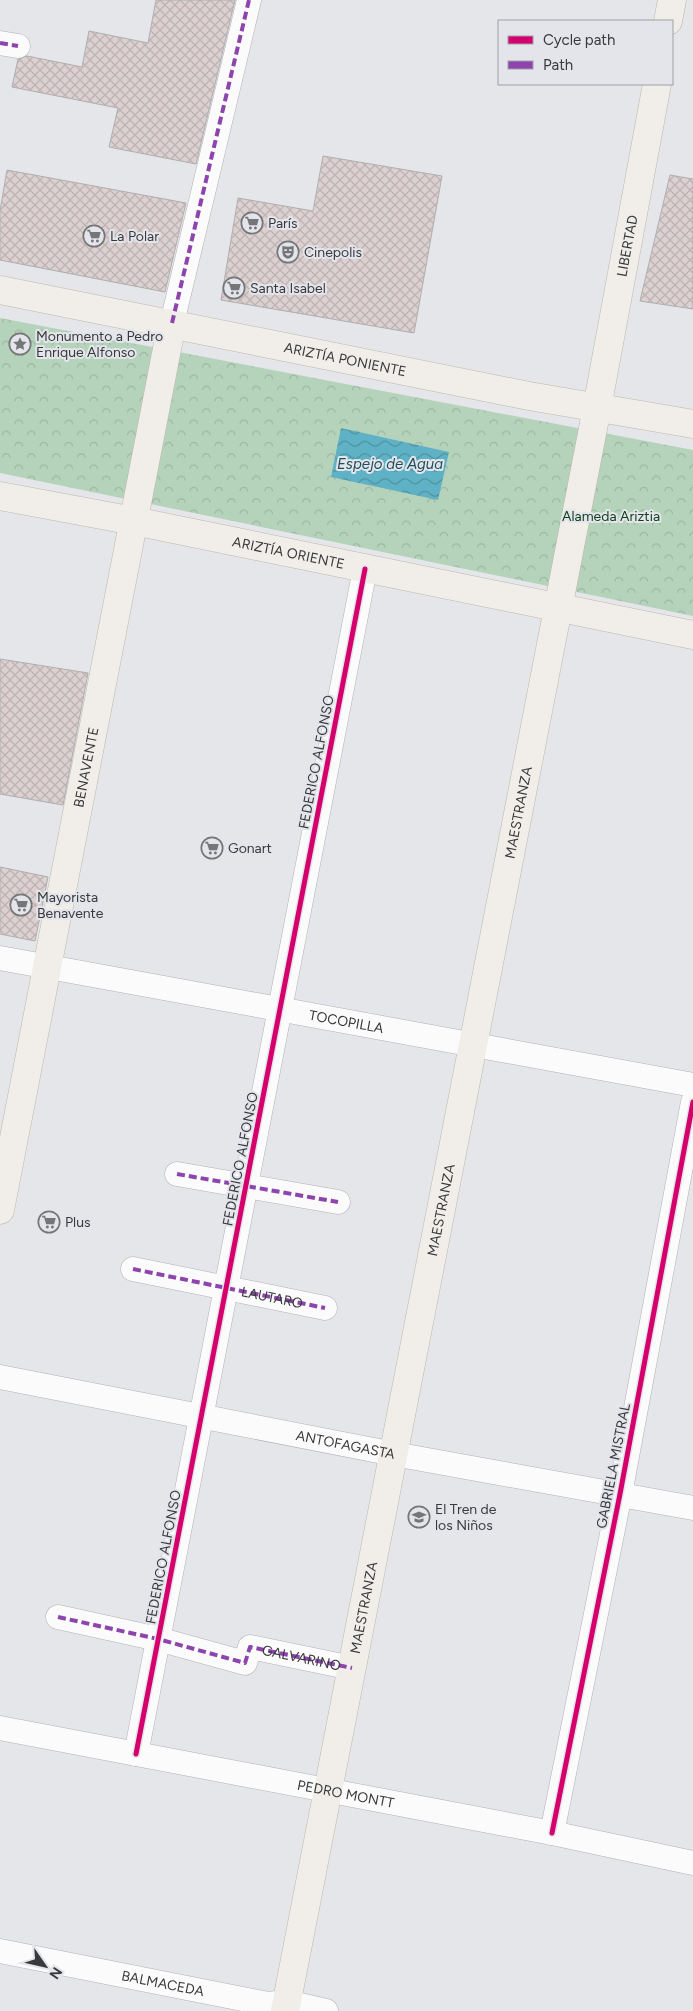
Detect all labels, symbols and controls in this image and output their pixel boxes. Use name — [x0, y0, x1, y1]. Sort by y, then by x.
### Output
legend — [498, 20, 673, 85]
text: Cycle path — [543, 31, 615, 49]
text: Path — [543, 56, 573, 74]
supermarket icon: París — [240, 211, 264, 235]
street label: LIBERTAD — [613, 214, 642, 278]
place label: París — [268, 215, 298, 232]
supermarket icon: La Polar — [82, 224, 106, 248]
place label: La Polar — [110, 228, 159, 245]
theatre icon: Cinepolis — [276, 240, 300, 264]
place label: Cinepolis — [304, 244, 362, 261]
supermarket icon: Santa Isabel — [222, 276, 246, 300]
place label: Santa Isabel — [250, 280, 326, 297]
place label: Monumento a Pedro Enrique Alfonso — [36, 328, 163, 361]
place icon: Monumento a Pedro Enrique Alfonso — [8, 332, 32, 356]
street label: ARIZTÍA PONIENTE — [282, 339, 408, 380]
water label: Espejo de Agua — [337, 455, 443, 473]
park label: Alameda Ariztia — [562, 508, 660, 525]
street label: ARIZTÍA ORIENTE — [231, 533, 346, 573]
street label: FEDERICO ALFONSO — [295, 693, 338, 831]
street label: BENAVENTE — [70, 726, 102, 809]
street label: MAESTRANZA — [501, 765, 536, 860]
supermarket icon: Gonart — [200, 836, 224, 860]
place label: Gonart — [228, 840, 272, 857]
place label: Mayorista Benavente — [37, 889, 104, 922]
supermarket icon: Mayorista Benavente — [9, 893, 33, 917]
street label: TOCOPILLA — [307, 1007, 385, 1037]
street label: FEDERICO ALFONSO — [219, 1090, 262, 1228]
street label: MAESTRANZA — [424, 1162, 459, 1258]
supermarket icon: Plus — [37, 1210, 61, 1234]
place label: Plus — [65, 1214, 91, 1231]
street label: LAUTARO — [240, 1283, 304, 1312]
street label: GABRIELA MISTRAL — [593, 1401, 634, 1530]
street label: ANTOFAGASTA — [294, 1427, 397, 1463]
street label: FEDERICO ALFONSO — [142, 1488, 185, 1626]
place label: El Tren de los Niños — [435, 1501, 497, 1534]
school or university icon: El Tren de los Niños — [407, 1505, 431, 1529]
street label: MAESTRANZA — [347, 1560, 381, 1655]
street label: GALVARINO — [260, 1642, 343, 1675]
street label: PEDRO MONTT — [296, 1777, 396, 1812]
north arrow — [20, 1941, 70, 1991]
text: N — [45, 1964, 65, 1982]
street label: BALMACEDA — [120, 1967, 206, 2000]

